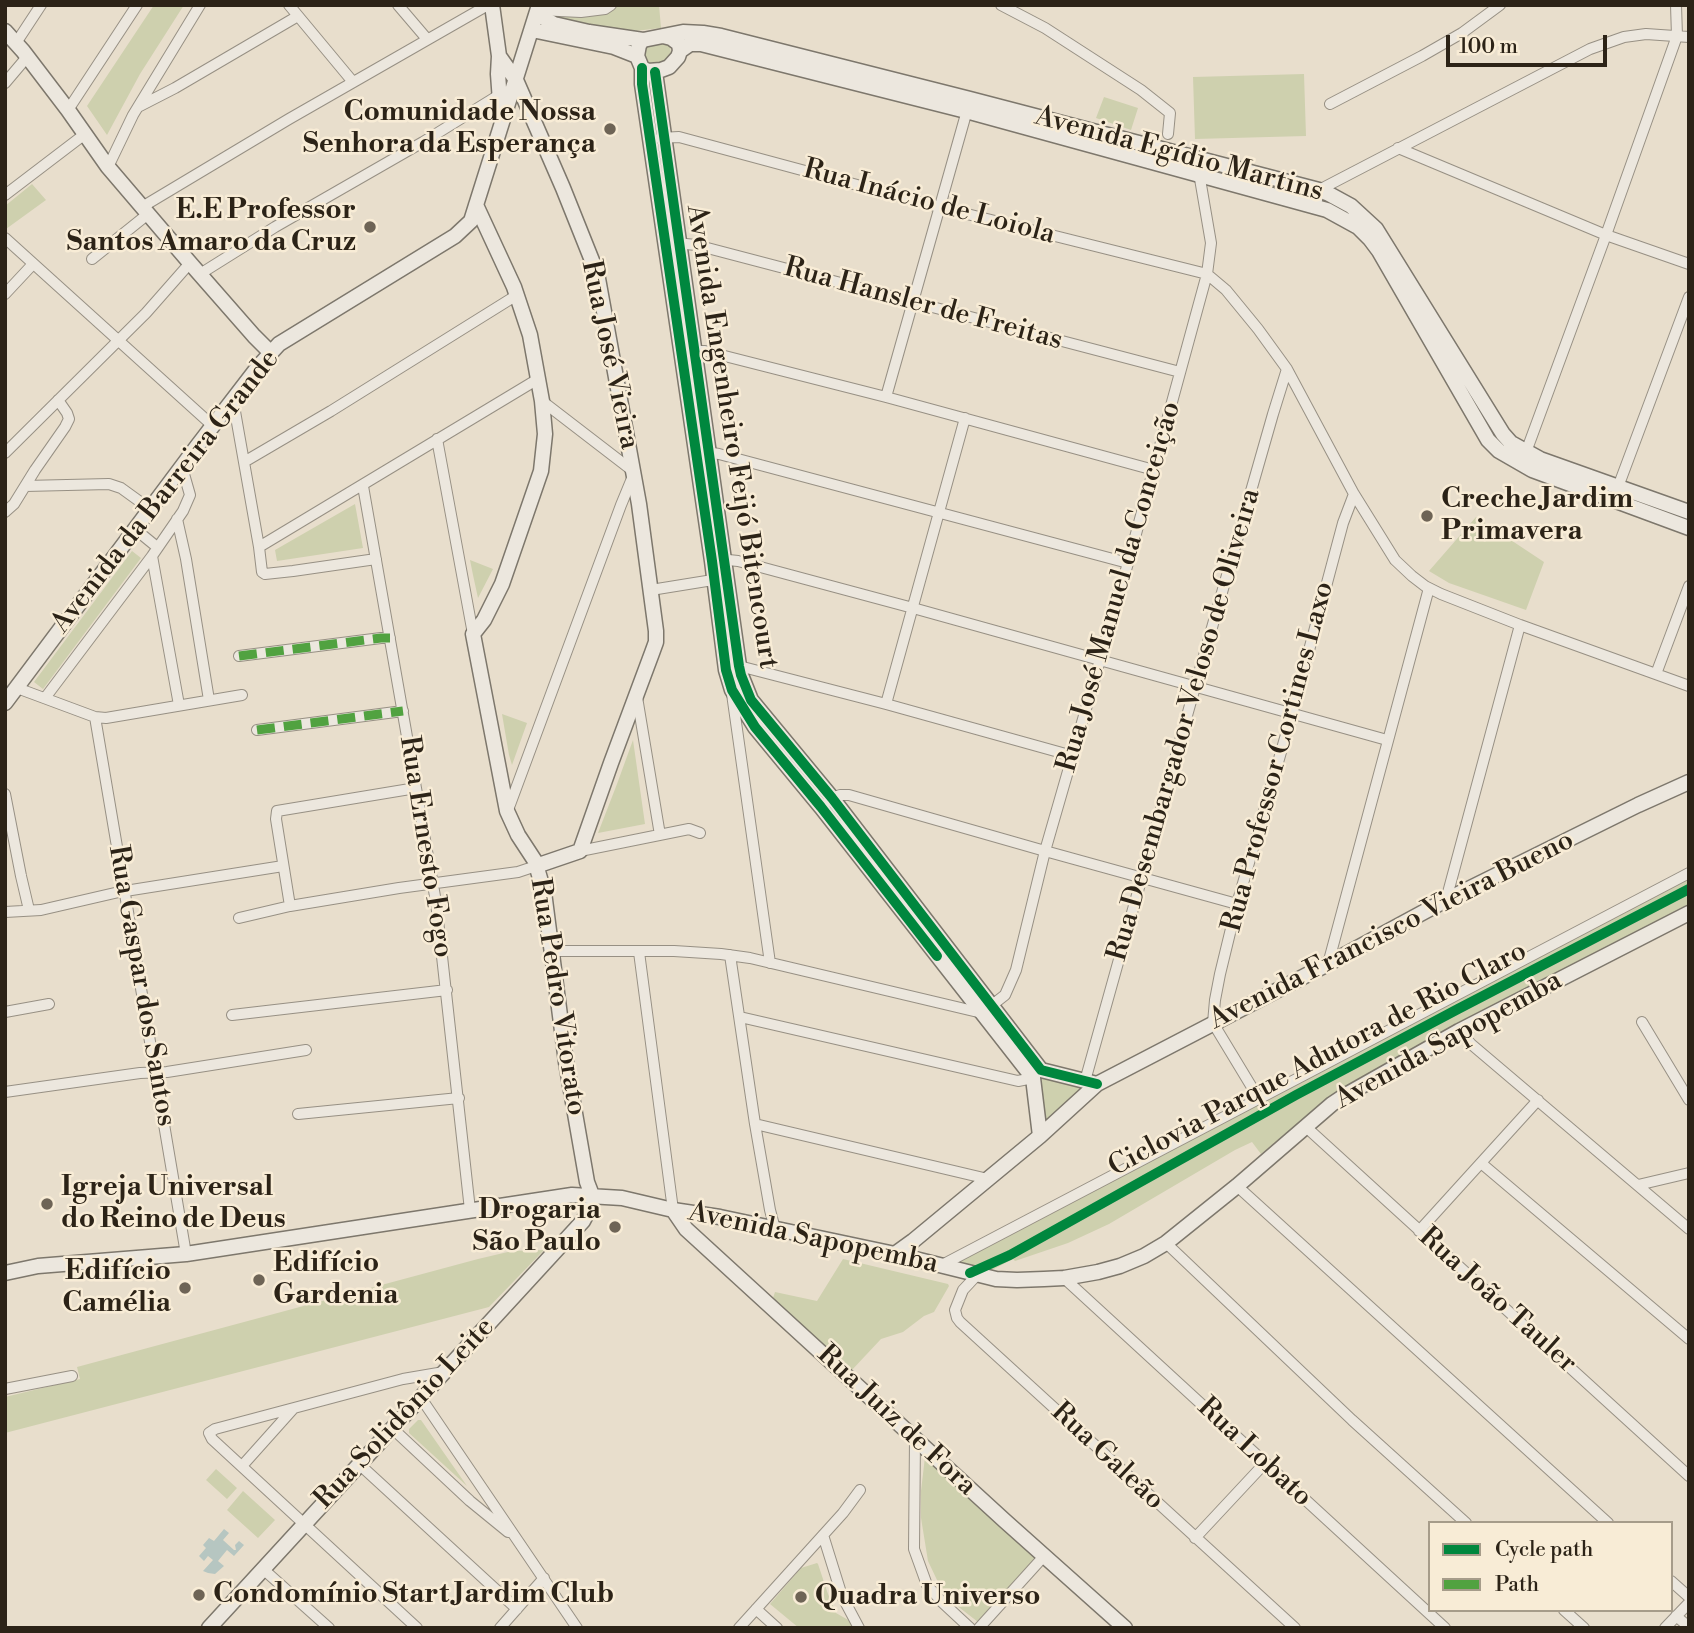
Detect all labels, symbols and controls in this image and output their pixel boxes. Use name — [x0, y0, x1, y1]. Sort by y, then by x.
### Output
scale bar — [1449, 21, 1610, 65]
text: 100 m — [1459, 34, 1518, 60]
place label: Comunidade Nossa Senhora da Esperança — [303, 96, 596, 162]
street label: Avenida Egídio Martins — [1031, 100, 1327, 210]
marker: Comunidade Nossa Senhora da Esperança — [602, 121, 618, 137]
street label: Rua Inácio de Loiola — [800, 153, 1058, 253]
place label: E.E Professor Santos Amaro da Cruz — [67, 194, 356, 260]
street label: Avenida Engenheiro Feijó Bitencourt — [678, 203, 784, 671]
marker: E.E Professor Santos Amaro da Cruz — [362, 219, 378, 235]
street label: Rua Hansler de Freitas — [780, 252, 1066, 358]
street label: Rua José Vieira — [573, 257, 645, 453]
street label: Avenida da Barreira Grande — [45, 344, 287, 640]
street label: Rua José Manuel da Conceição — [1051, 398, 1189, 776]
place label: Creche Jardim Primavera — [1441, 483, 1633, 549]
street label: Rua Desembargador Veloso de Oliveira — [1101, 485, 1269, 965]
marker: Creche Jardim Primavera — [1419, 508, 1435, 524]
street label: Rua Professor Cortines Laxo — [1216, 578, 1342, 936]
street label: Rua Ernesto Fogo — [391, 734, 459, 960]
street label: Avenida Francisco Vieira Bueno — [1204, 824, 1580, 1038]
street label: Rua Gaspar dos Santos — [100, 843, 182, 1129]
street label: Rua Pedro Vitorato — [522, 876, 592, 1118]
street label: Ciclovia Parque Adutora de Rio Claro — [1103, 935, 1533, 1185]
street label: Avenida Sapopemba — [1330, 965, 1568, 1117]
place label: Igreja Universal do Reino de Deus — [61, 1171, 286, 1237]
place label: Drogaria São Paulo — [473, 1194, 601, 1260]
marker: Igreja Universal do Reino de Deus — [39, 1196, 55, 1212]
street label: Avenida Sapopemba — [685, 1196, 941, 1282]
marker: Drogaria São Paulo — [607, 1219, 623, 1235]
street label: Rua João Tauler — [1411, 1221, 1583, 1381]
place label: Edifício Gardenia — [273, 1247, 398, 1313]
place label: Edifício Camélia — [62, 1255, 171, 1321]
marker: Edifício Gardenia — [251, 1272, 267, 1288]
marker: Edifício Camélia — [177, 1280, 193, 1296]
street label: Rua Solidônio Leite — [308, 1311, 502, 1517]
street label: Rua Juiz de Fora — [809, 1339, 983, 1503]
street label: Rua Lobato — [1190, 1391, 1318, 1515]
street label: Rua Galeão — [1043, 1396, 1171, 1518]
legend — [1428, 1521, 1673, 1612]
text: Cycle path — [1495, 1537, 1593, 1563]
text: Path — [1495, 1572, 1539, 1598]
place label: Condomínio Start Jardim Club — [213, 1578, 614, 1612]
place label: Quadra Universo — [815, 1580, 1041, 1614]
marker: Condomínio Start Jardim Club — [191, 1587, 207, 1603]
marker: Quadra Universo — [793, 1589, 809, 1605]

